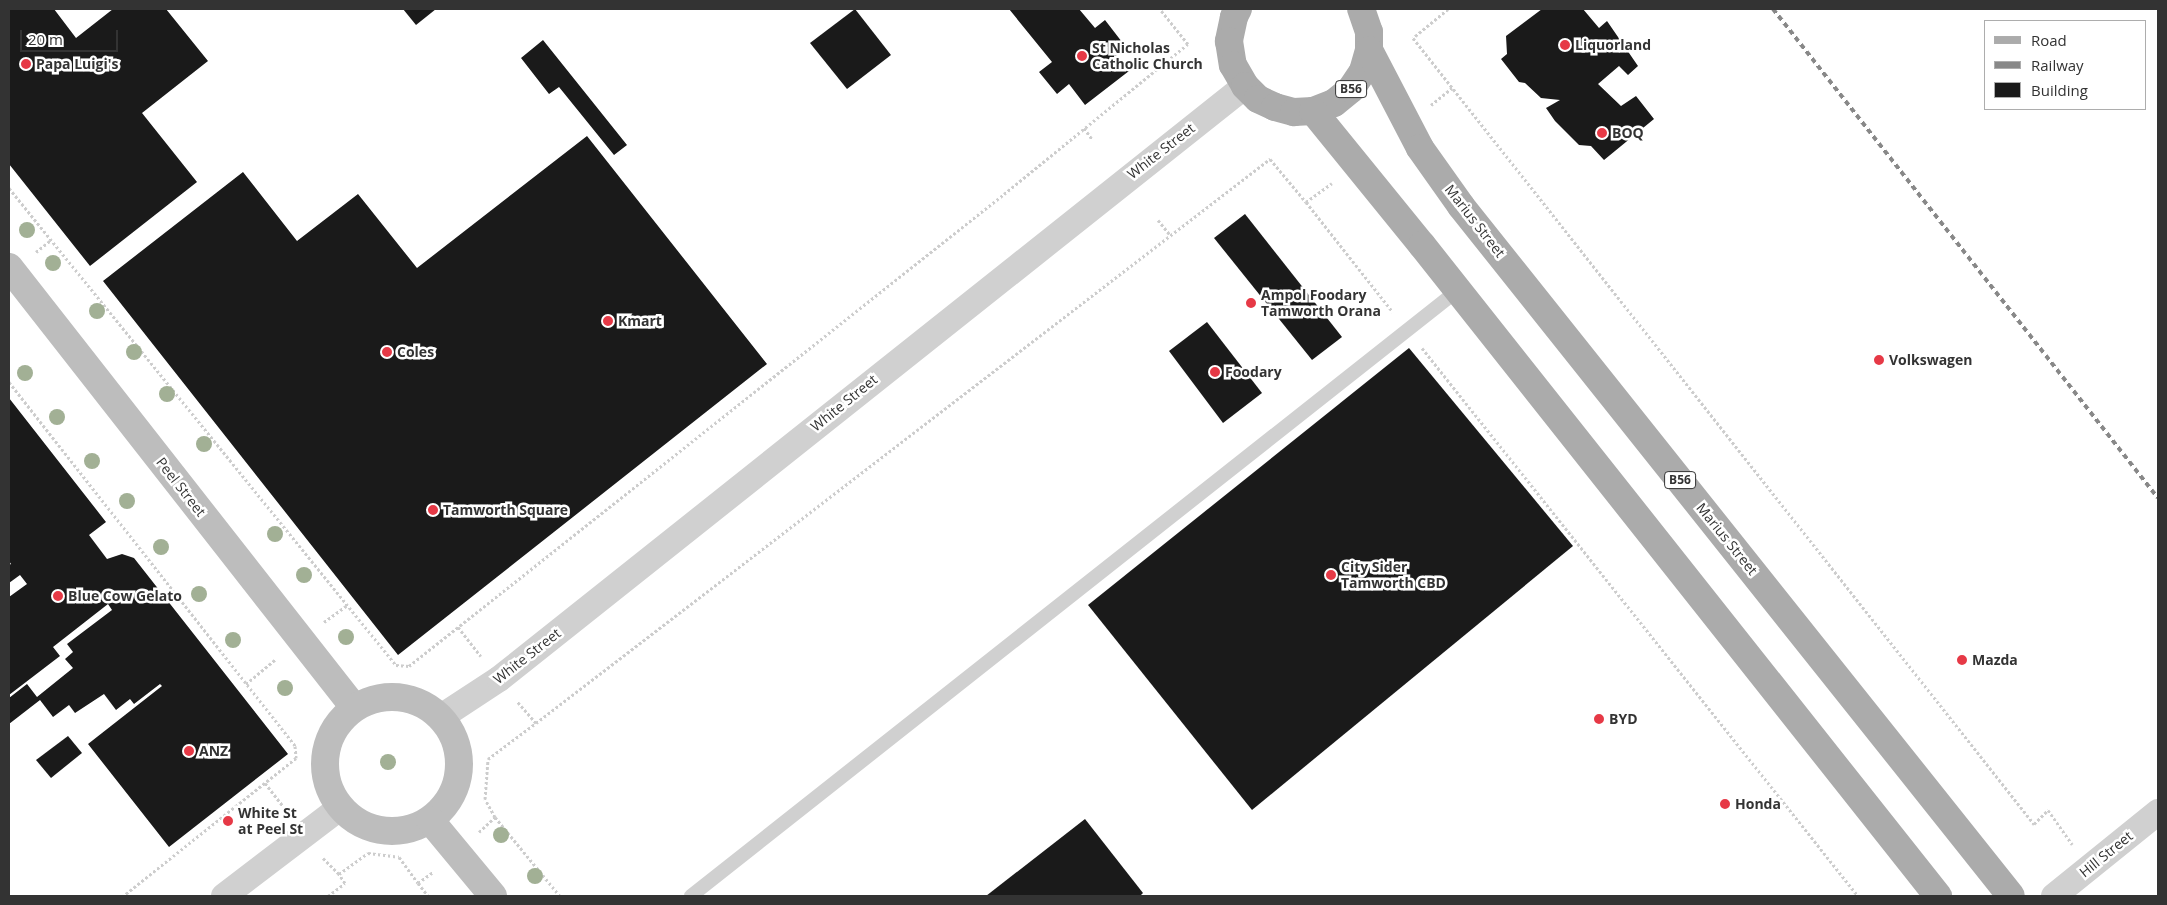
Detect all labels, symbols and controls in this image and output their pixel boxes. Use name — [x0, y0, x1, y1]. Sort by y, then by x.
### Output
scale bar — [22, 20, 120, 52]
legend — [1984, 20, 2147, 110]
text: 20 m — [28, 29, 63, 49]
text: Road — [2031, 30, 2067, 50]
place label: Liquorland — [1575, 37, 1651, 53]
marker: Liquorland — [1559, 39, 1571, 51]
place label: St Nicholas Catholic Church — [1092, 40, 1203, 72]
marker: St Nicholas Catholic Church — [1076, 50, 1088, 62]
text: Railway — [2031, 55, 2084, 75]
place label: Papa Luigi's — [36, 56, 118, 72]
marker: Papa Luigi's — [20, 58, 32, 70]
road number: B56 — [1335, 80, 1367, 98]
text: Building — [2031, 80, 2088, 100]
street label: White Street — [1124, 120, 1198, 182]
place label: BOQ — [1612, 125, 1644, 141]
marker: BOQ — [1596, 127, 1608, 139]
street label: Marius Street — [1441, 181, 1509, 261]
place label: Ampol Foodary Tamworth Orana — [1261, 287, 1381, 320]
marker: Ampol Foodary Tamworth Orana — [1245, 297, 1257, 309]
place label: Kmart — [618, 313, 662, 329]
marker: Kmart — [602, 315, 614, 327]
place label: Coles — [397, 344, 434, 360]
marker: Coles — [381, 346, 393, 358]
place label: Volkswagen — [1889, 352, 1973, 368]
marker: Volkswagen — [1873, 354, 1885, 366]
place label: Foodary — [1225, 364, 1282, 380]
marker: Foodary — [1209, 366, 1221, 378]
street label: White Street — [807, 371, 881, 435]
street label: Peel Street — [153, 454, 209, 520]
road number: B56 — [1664, 470, 1696, 490]
street label: Marius Street — [1693, 500, 1761, 578]
place label: Tamworth Square — [443, 502, 568, 518]
marker: Tamworth Square — [427, 504, 439, 516]
place label: City Sider Tamworth CBD — [1341, 559, 1446, 592]
marker: City Sider Tamworth CBD — [1325, 569, 1337, 581]
place label: Blue Cow Gelato — [68, 588, 182, 604]
marker: Blue Cow Gelato — [52, 590, 64, 602]
street label: White Street — [490, 625, 564, 687]
place label: Mazda — [1972, 652, 2018, 668]
marker: Mazda — [1956, 654, 1968, 666]
place label: BYD — [1609, 711, 1638, 727]
marker: BYD — [1593, 713, 1605, 725]
place label: ANZ — [199, 743, 228, 759]
marker: ANZ — [183, 745, 195, 757]
place label: Honda — [1735, 796, 1781, 812]
marker: Honda — [1719, 798, 1731, 810]
place label: White St at Peel St — [238, 805, 303, 838]
marker: White St at Peel St — [222, 815, 234, 827]
street label: Hill Street — [2076, 827, 2136, 881]

